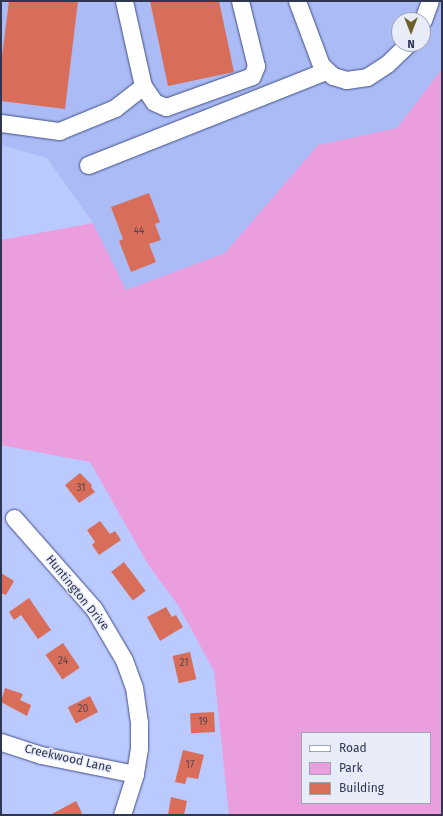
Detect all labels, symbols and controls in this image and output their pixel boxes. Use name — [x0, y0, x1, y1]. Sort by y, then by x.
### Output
north arrow — [391, 12, 431, 52]
text: N — [407, 37, 415, 50]
house number: 44 — [134, 226, 144, 238]
house number: 31 — [76, 483, 86, 495]
street label: Huntington Drive — [42, 552, 112, 634]
house number: 24 — [58, 656, 68, 668]
house number: 21 — [179, 658, 189, 670]
house number: 20 — [78, 704, 88, 716]
house number: 19 — [198, 717, 208, 729]
legend — [301, 732, 431, 804]
text: Road — [339, 741, 367, 755]
street label: Creekwood Lane — [23, 742, 113, 776]
house number: 17 — [186, 760, 194, 772]
text: Park — [339, 761, 363, 775]
text: Building — [339, 781, 384, 795]

